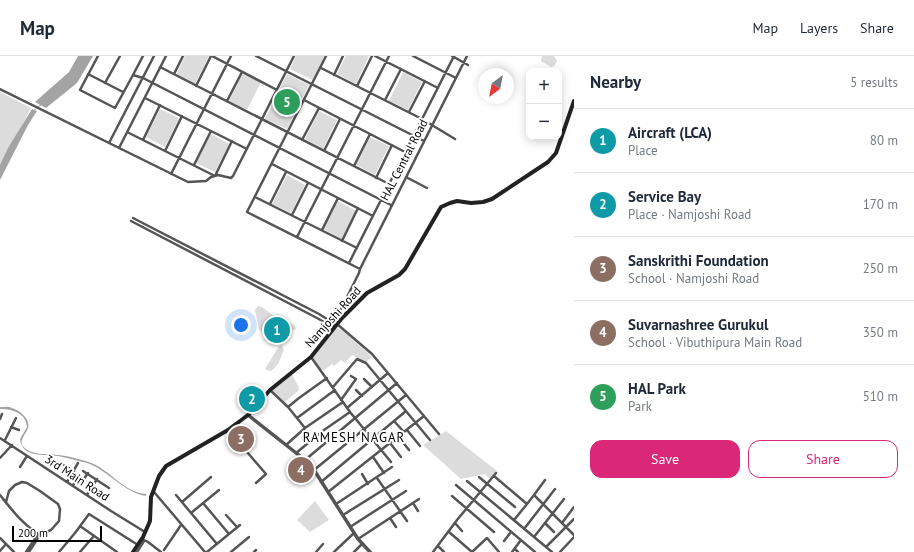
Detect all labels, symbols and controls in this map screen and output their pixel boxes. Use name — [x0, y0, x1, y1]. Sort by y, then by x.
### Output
text: Map — [20, 16, 55, 40]
text: Map — [752, 19, 778, 37]
text: Layers — [800, 19, 838, 37]
text: Share — [860, 19, 894, 37]
north arrow — [478, 68, 514, 104]
map controls — [526, 68, 562, 140]
button: + — [526, 68, 562, 104]
text: Nearby — [590, 71, 641, 93]
text: 5 results — [850, 74, 898, 91]
pin: 5 — [274, 87, 300, 117]
button: − — [526, 104, 562, 140]
street label: HAL Central Road — [377, 117, 431, 203]
text: Aircraft (LCA) — [628, 123, 712, 142]
text: 1 — [599, 132, 607, 149]
text: 80 m — [870, 132, 898, 149]
text: Place — [628, 142, 658, 159]
text: Service Bay — [628, 187, 701, 206]
text: 2 — [599, 196, 607, 213]
text: 170 m — [863, 196, 898, 213]
text: Place · Namjoshi Road — [628, 206, 751, 223]
text: Sanskrithi Foundation — [628, 251, 769, 270]
text: 3 — [599, 260, 607, 277]
text: 250 m — [863, 260, 898, 277]
text: School · Namjoshi Road — [628, 270, 759, 287]
street label: Namjoshi Road — [301, 283, 364, 350]
your location — [231, 315, 251, 335]
pin: 1 — [264, 315, 290, 345]
text: Suvarnashree Gurukul — [628, 315, 768, 334]
text: 4 — [599, 324, 607, 341]
text: 350 m — [863, 324, 898, 341]
text: School · Vibuthipura Main Road — [628, 334, 802, 351]
text: HAL Park — [628, 379, 686, 398]
pin: 2 — [239, 384, 265, 414]
text: 5 — [599, 388, 607, 405]
text: 510 m — [863, 388, 898, 405]
text: Park — [628, 398, 652, 415]
pin: 3 — [228, 424, 254, 454]
district label: RAMESH NAGAR — [303, 429, 405, 446]
button: Save — [590, 440, 740, 478]
button: Share — [748, 440, 898, 478]
street label: 3rd Main Road — [42, 451, 112, 504]
pin: 4 — [288, 455, 314, 485]
scale bar — [12, 524, 102, 543]
text: 200 m — [18, 526, 48, 540]

